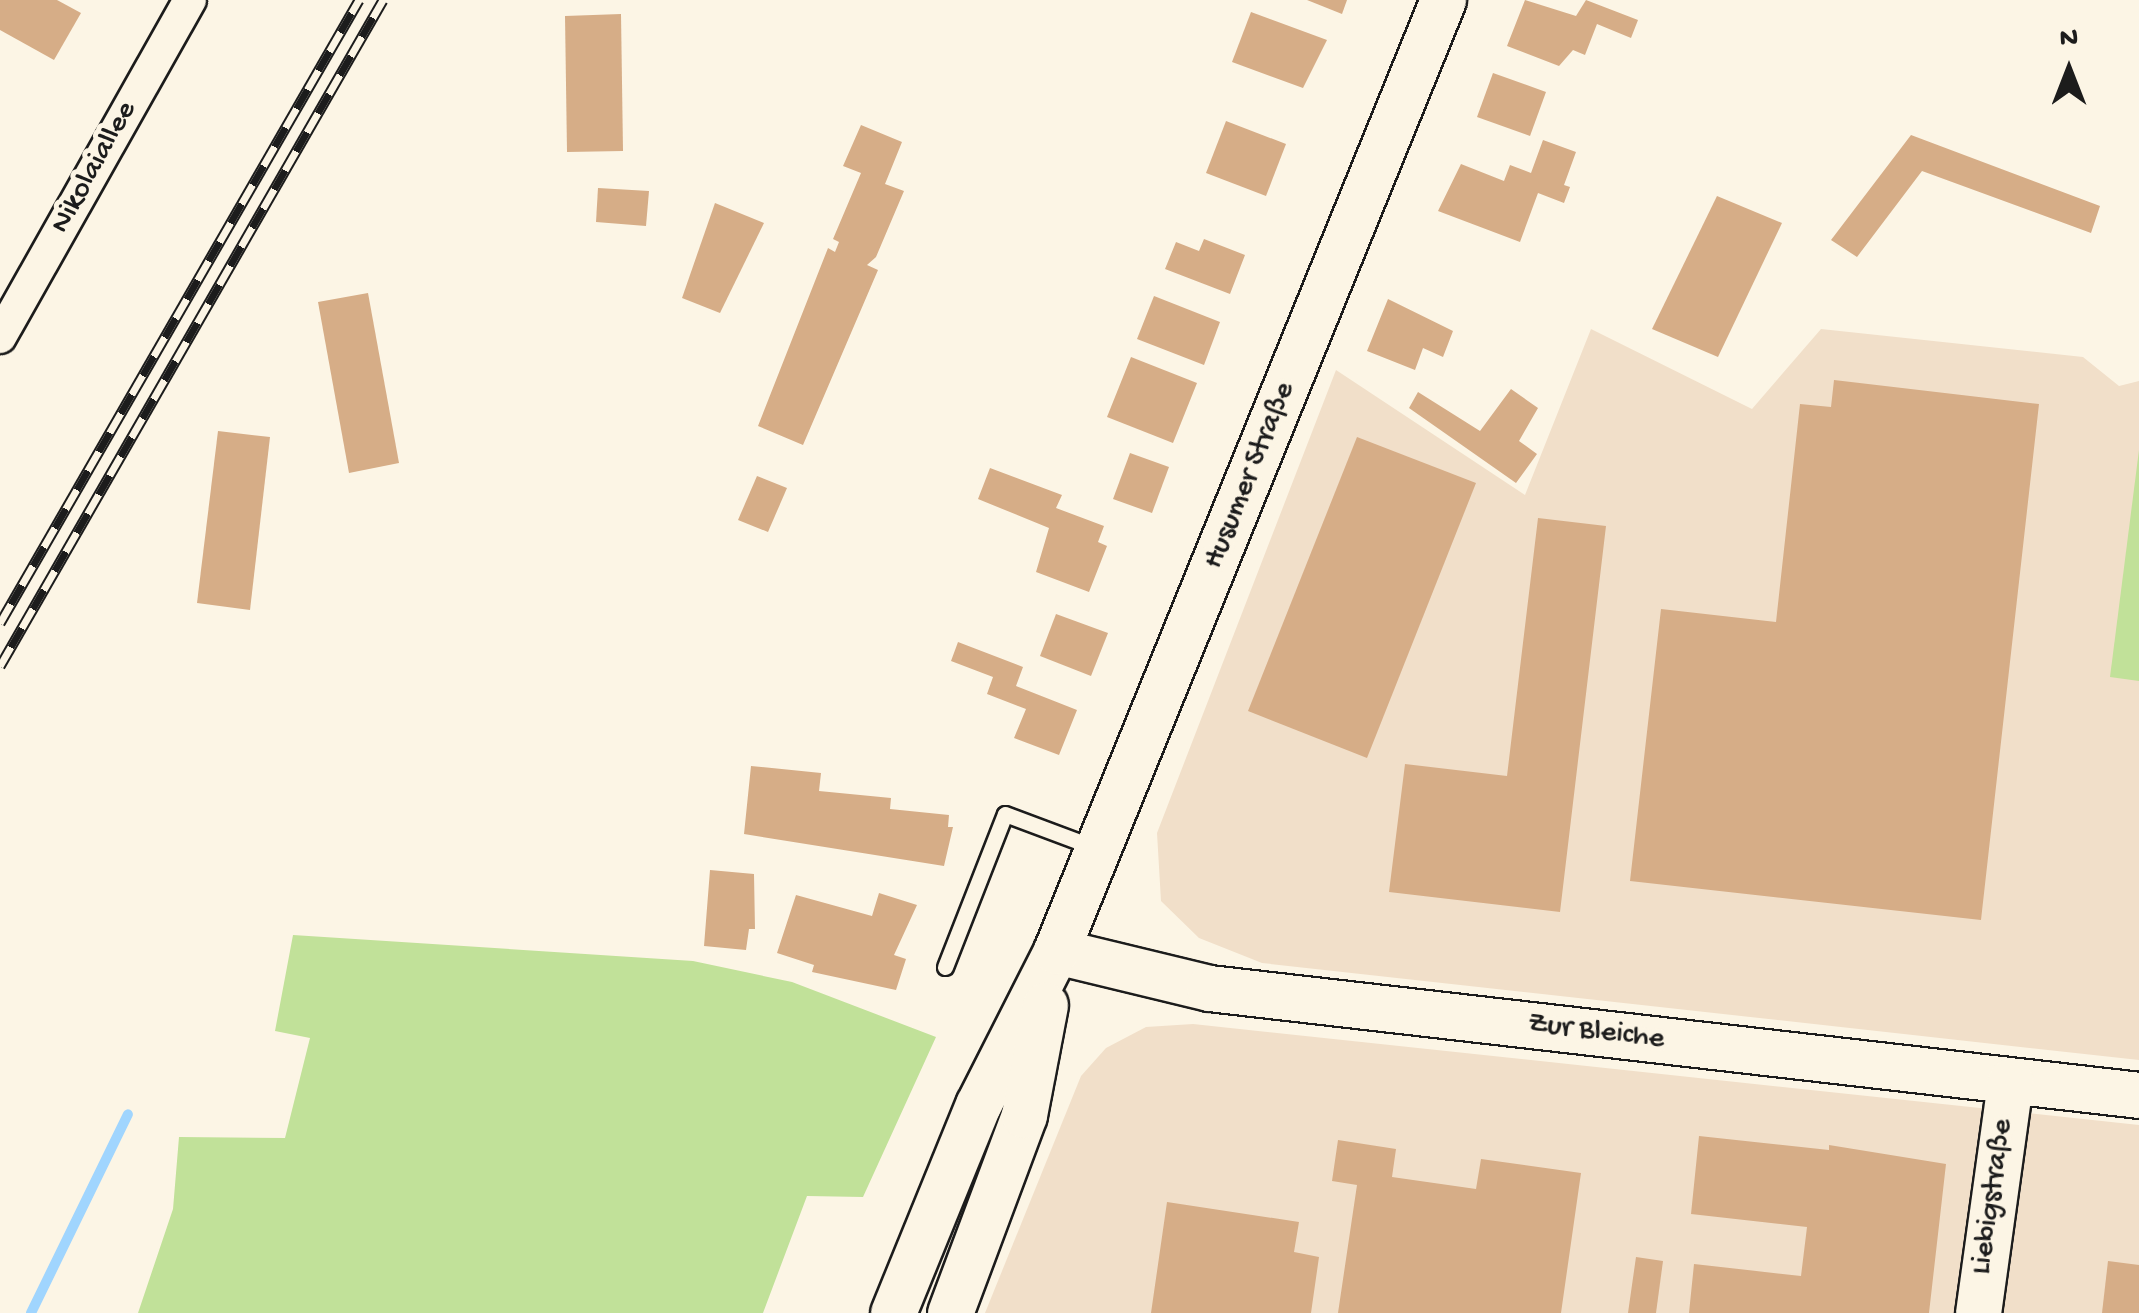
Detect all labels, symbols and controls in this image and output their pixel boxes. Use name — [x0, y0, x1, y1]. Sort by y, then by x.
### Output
north arrow — [2019, 20, 2119, 120]
text: N — [2060, 23, 2078, 56]
street label: Nikolaiallee — [44, 96, 146, 240]
street label: Husumer Straße — [1197, 377, 1305, 575]
street label: Zur Bleiche — [1526, 1007, 1666, 1059]
street label: Liebigstraße — [1965, 1117, 2023, 1277]

